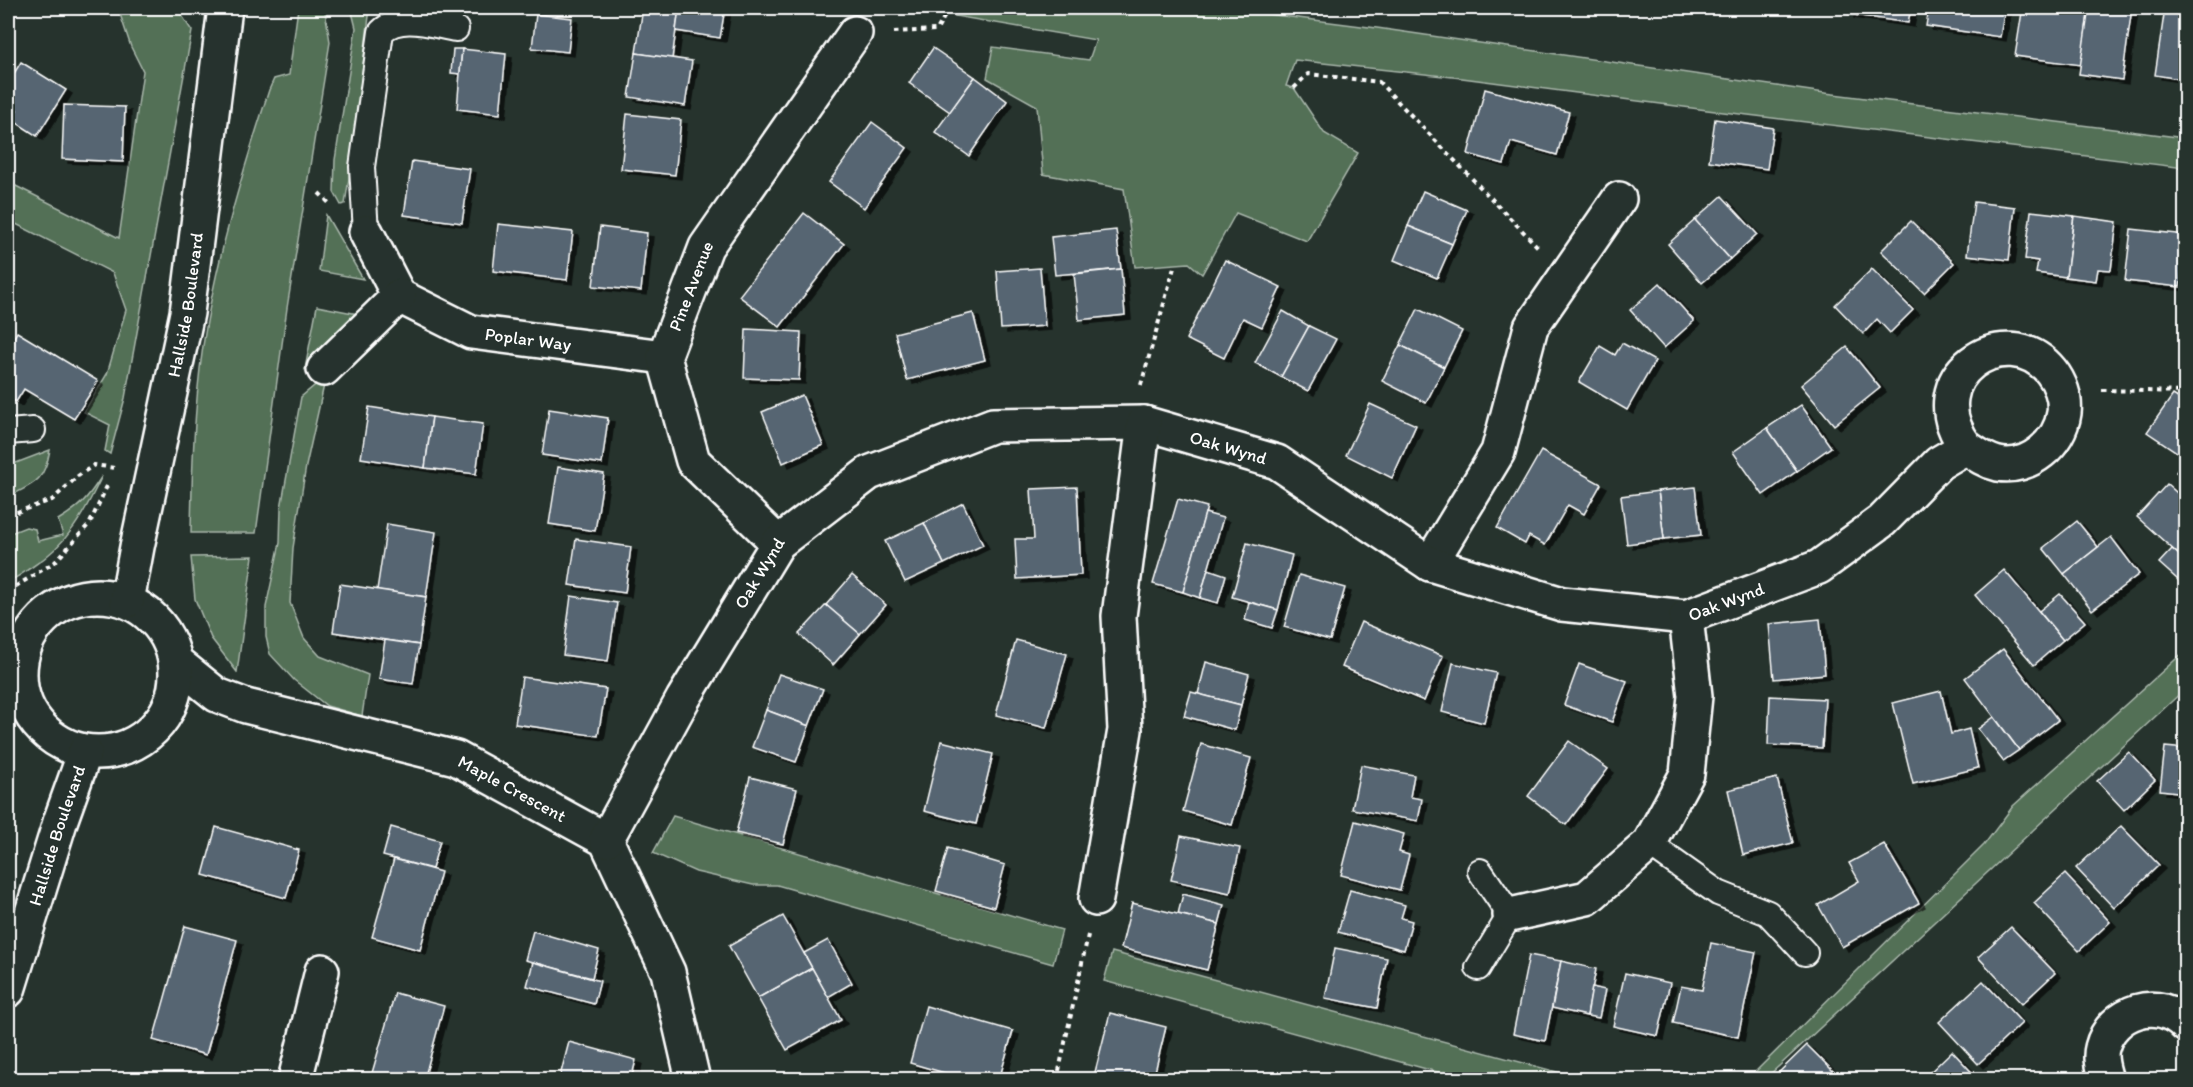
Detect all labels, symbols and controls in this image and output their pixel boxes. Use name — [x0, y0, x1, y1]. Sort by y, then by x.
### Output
street label: Hallside Boulevard — [163, 231, 208, 379]
street label: Pine Avenue — [664, 236, 718, 334]
street label: Poplar Way — [484, 323, 573, 356]
street label: Oak Wynd — [1187, 426, 1270, 470]
street label: Oak Wynd — [730, 533, 790, 613]
street label: Oak Wynd — [1685, 578, 1767, 626]
street label: Maple Crescent — [454, 750, 570, 827]
street label: Hallside Boulevard — [24, 762, 90, 908]

